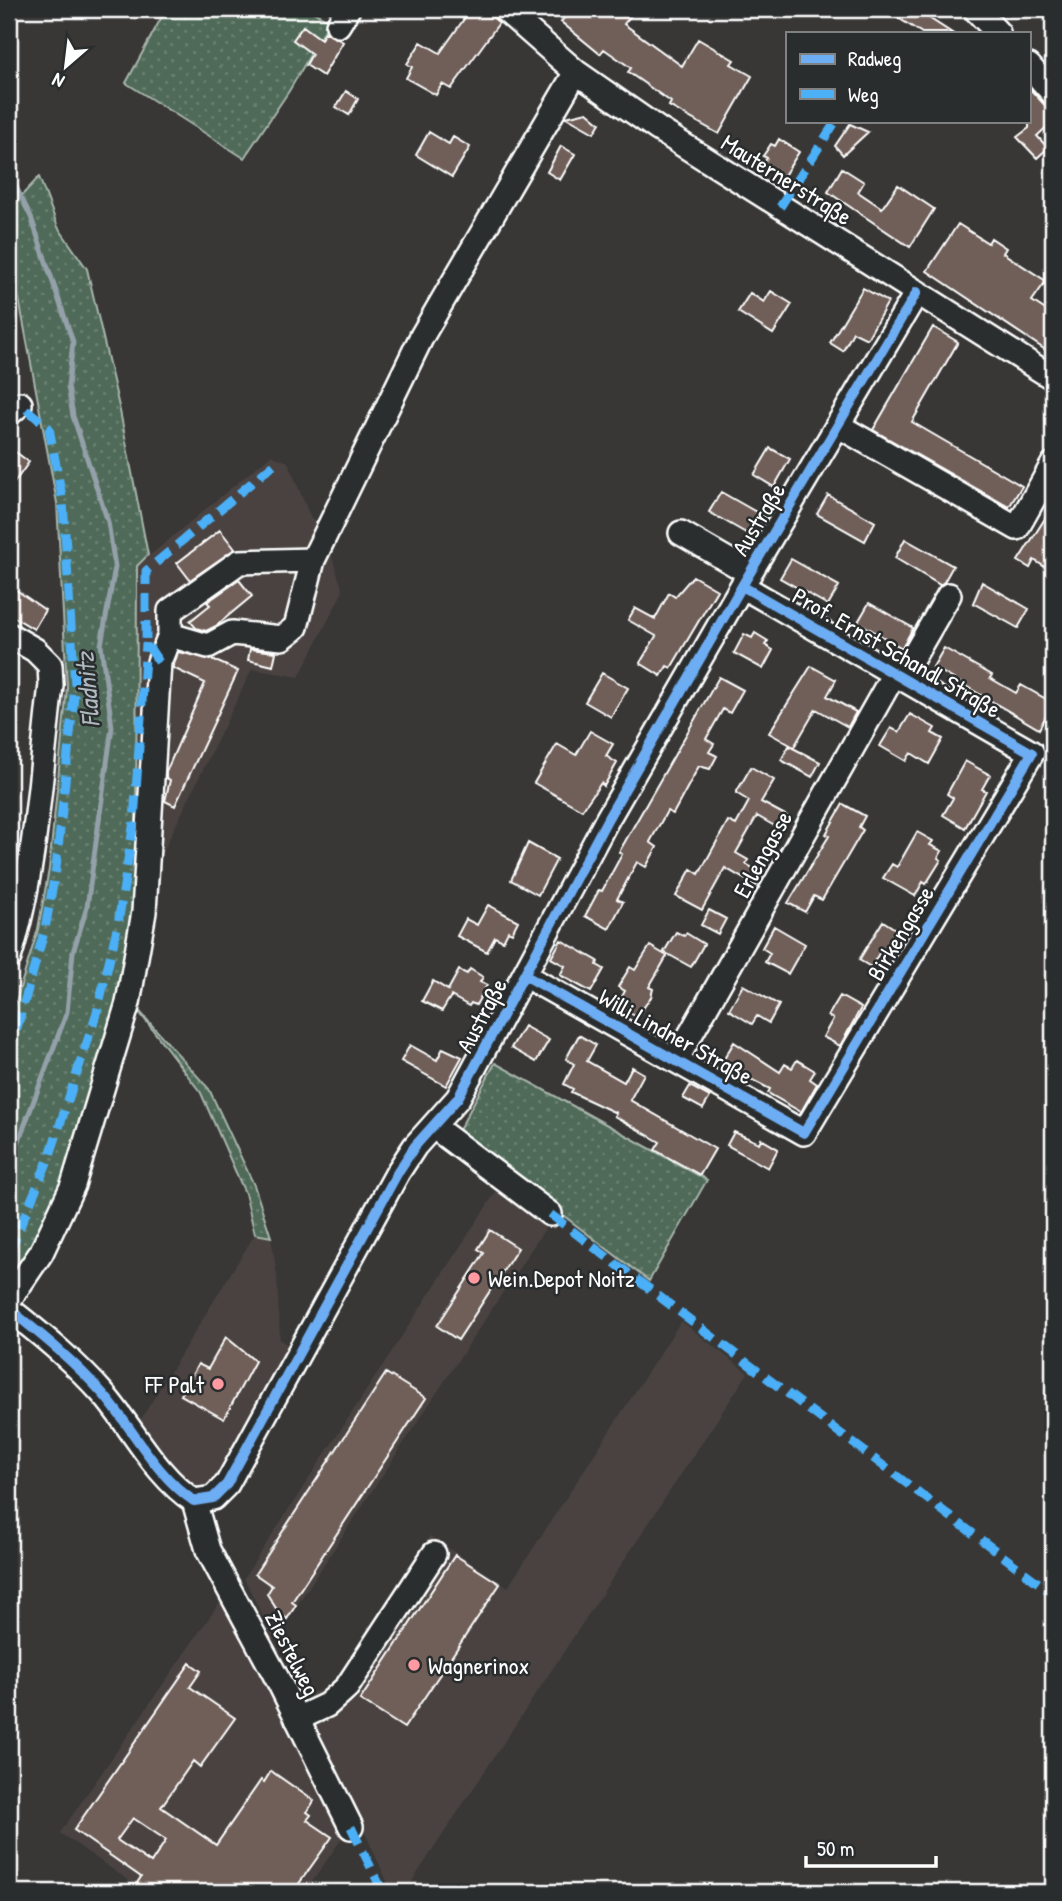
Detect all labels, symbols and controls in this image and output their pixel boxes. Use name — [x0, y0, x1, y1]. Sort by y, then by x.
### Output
north arrow — [32, 32, 102, 102]
legend — [786, 32, 1030, 122]
text: Radweg — [848, 44, 901, 73]
text: N — [47, 67, 69, 95]
text: Weg — [848, 80, 879, 109]
street label: Mauternerstraße — [716, 126, 859, 232]
street label: Austraße — [724, 476, 792, 561]
street label: Prof. Ernst Schandl Straße — [787, 579, 1007, 725]
water label: Fladnitz — [66, 649, 108, 729]
street label: Erlengasse — [725, 804, 799, 903]
street label: Birkengasse — [859, 879, 941, 986]
street label: Austraße — [448, 972, 514, 1058]
street label: Willi Lindner Straße — [593, 980, 759, 1092]
place label: Wein.Depot Noitz — [488, 1262, 635, 1294]
marker: Wein.Depot Noitz — [466, 1270, 482, 1286]
place label: FF Palt — [144, 1368, 205, 1400]
marker: FF Palt — [210, 1376, 226, 1392]
street label: Ziestelweg — [258, 1605, 328, 1701]
place label: Wagnerinox — [428, 1649, 529, 1681]
marker: Wagnerinox — [406, 1657, 422, 1673]
scale bar — [806, 1824, 936, 1868]
text: 50 m — [817, 1834, 854, 1863]

